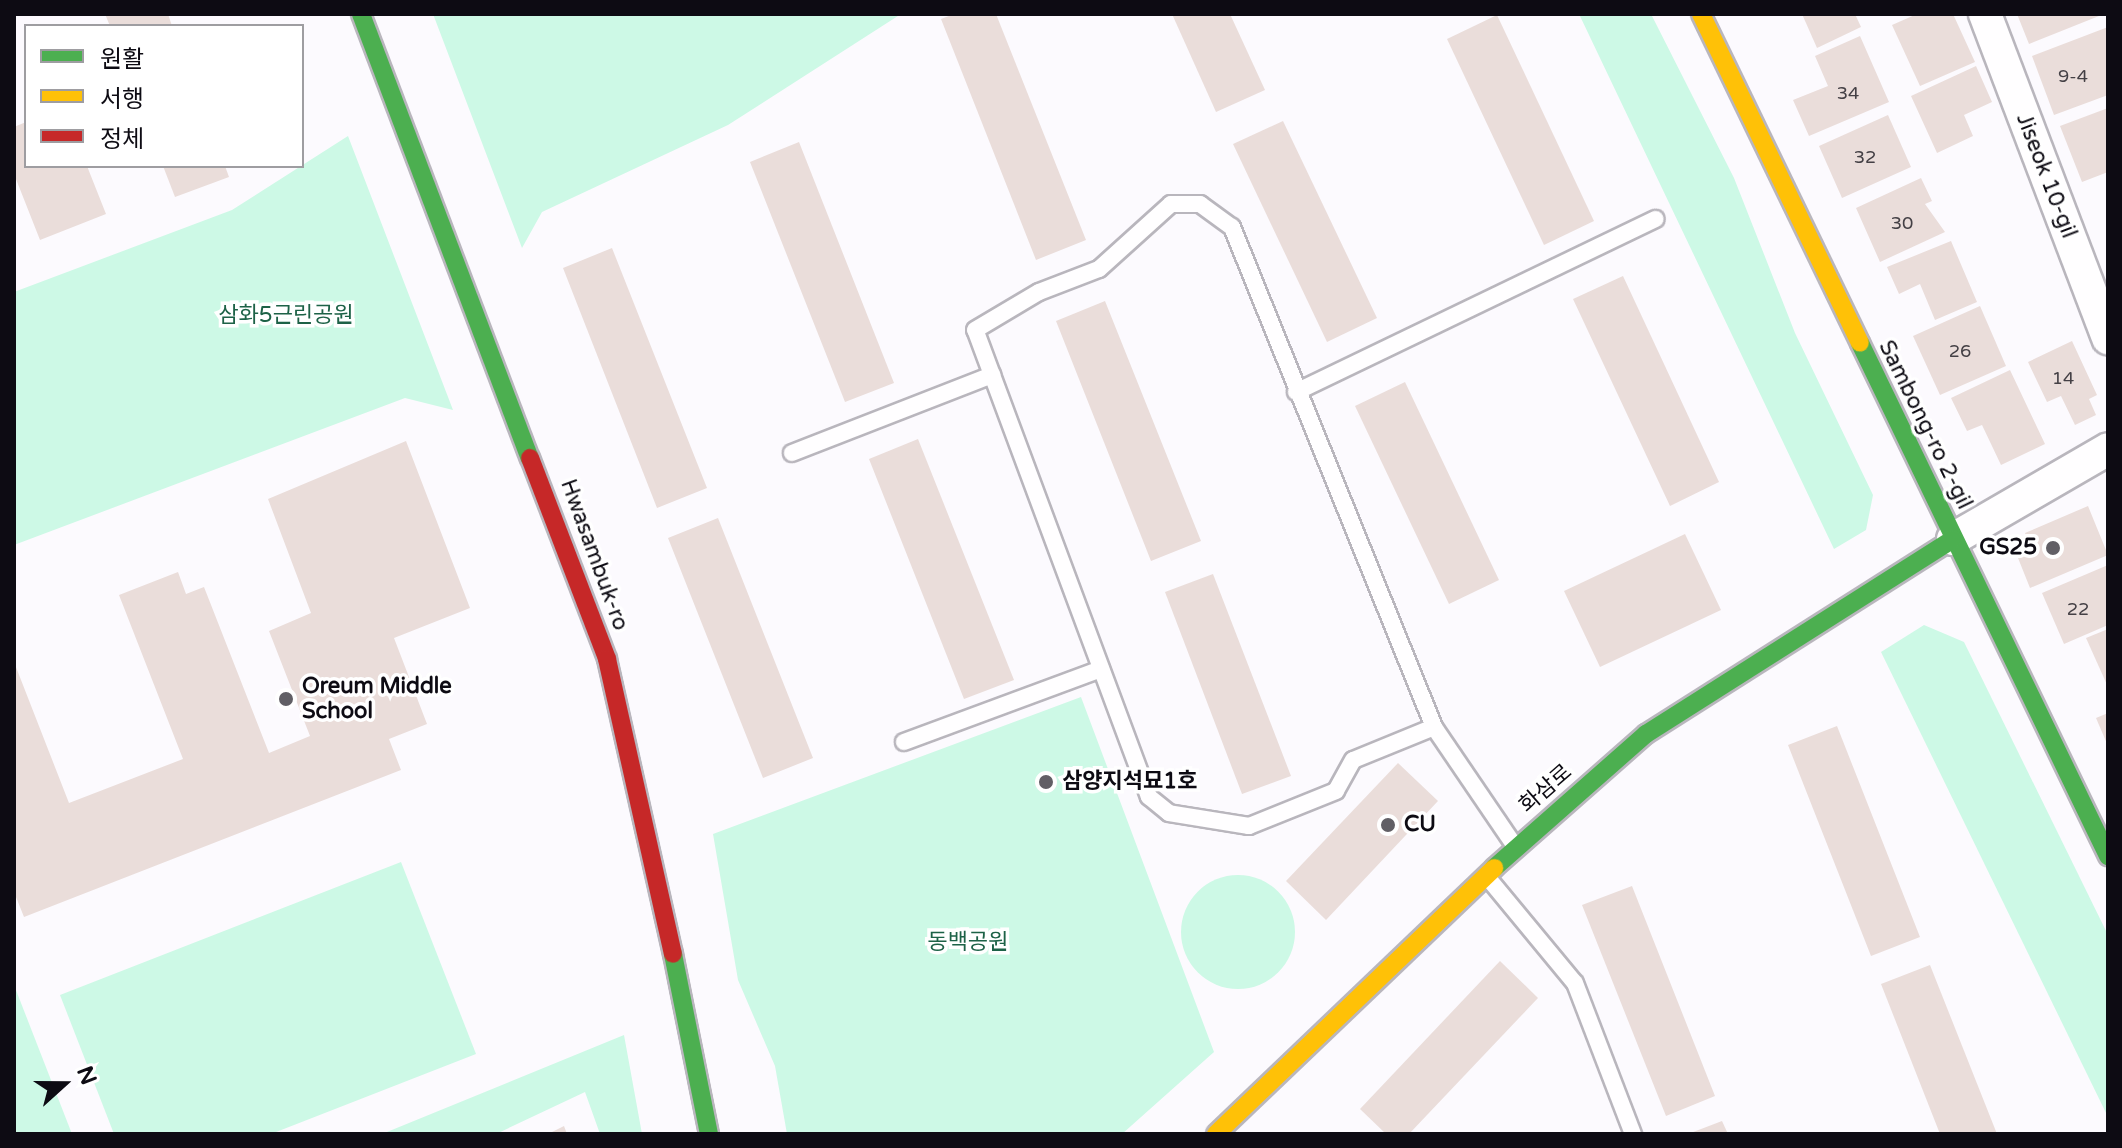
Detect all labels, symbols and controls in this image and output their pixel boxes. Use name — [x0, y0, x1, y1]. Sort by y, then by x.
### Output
legend — [24, 24, 304, 168]
text: 원활 — [100, 45, 144, 74]
house number: 9-4 — [2058, 65, 2088, 87]
house number: 34 — [1837, 82, 1859, 104]
text: 서행 — [100, 85, 144, 114]
street label: Jiseok 10-gil — [2010, 110, 2082, 242]
text: 정체 — [100, 125, 144, 154]
house number: 32 — [1854, 146, 1876, 168]
house number: 30 — [1891, 212, 1913, 234]
park label: 삼화5근린공원 — [218, 303, 354, 329]
street label: Sambong-ro 2-gil — [1873, 336, 1977, 514]
house number: 26 — [1949, 340, 1971, 362]
house number: 14 — [2052, 367, 2074, 389]
street label: Hwasambuk-ro — [554, 476, 634, 634]
place label: GS25 — [1979, 535, 2037, 561]
marker: GS25 — [2044, 539, 2062, 557]
house number: 22 — [2067, 598, 2089, 620]
place label: Oreum Middle School — [302, 673, 452, 724]
marker: Oreum Middle School — [277, 690, 295, 708]
street label: 화삼로 — [1514, 759, 1578, 819]
place label: 삼양지석묘1호 — [1062, 769, 1197, 795]
marker: 삼양지석묘1호 — [1037, 773, 1055, 791]
place label: CU — [1404, 812, 1436, 838]
marker: CU — [1379, 816, 1397, 834]
park label: 동백공원 — [928, 930, 1008, 956]
north arrow — [24, 1044, 104, 1124]
text: N — [71, 1062, 102, 1088]

